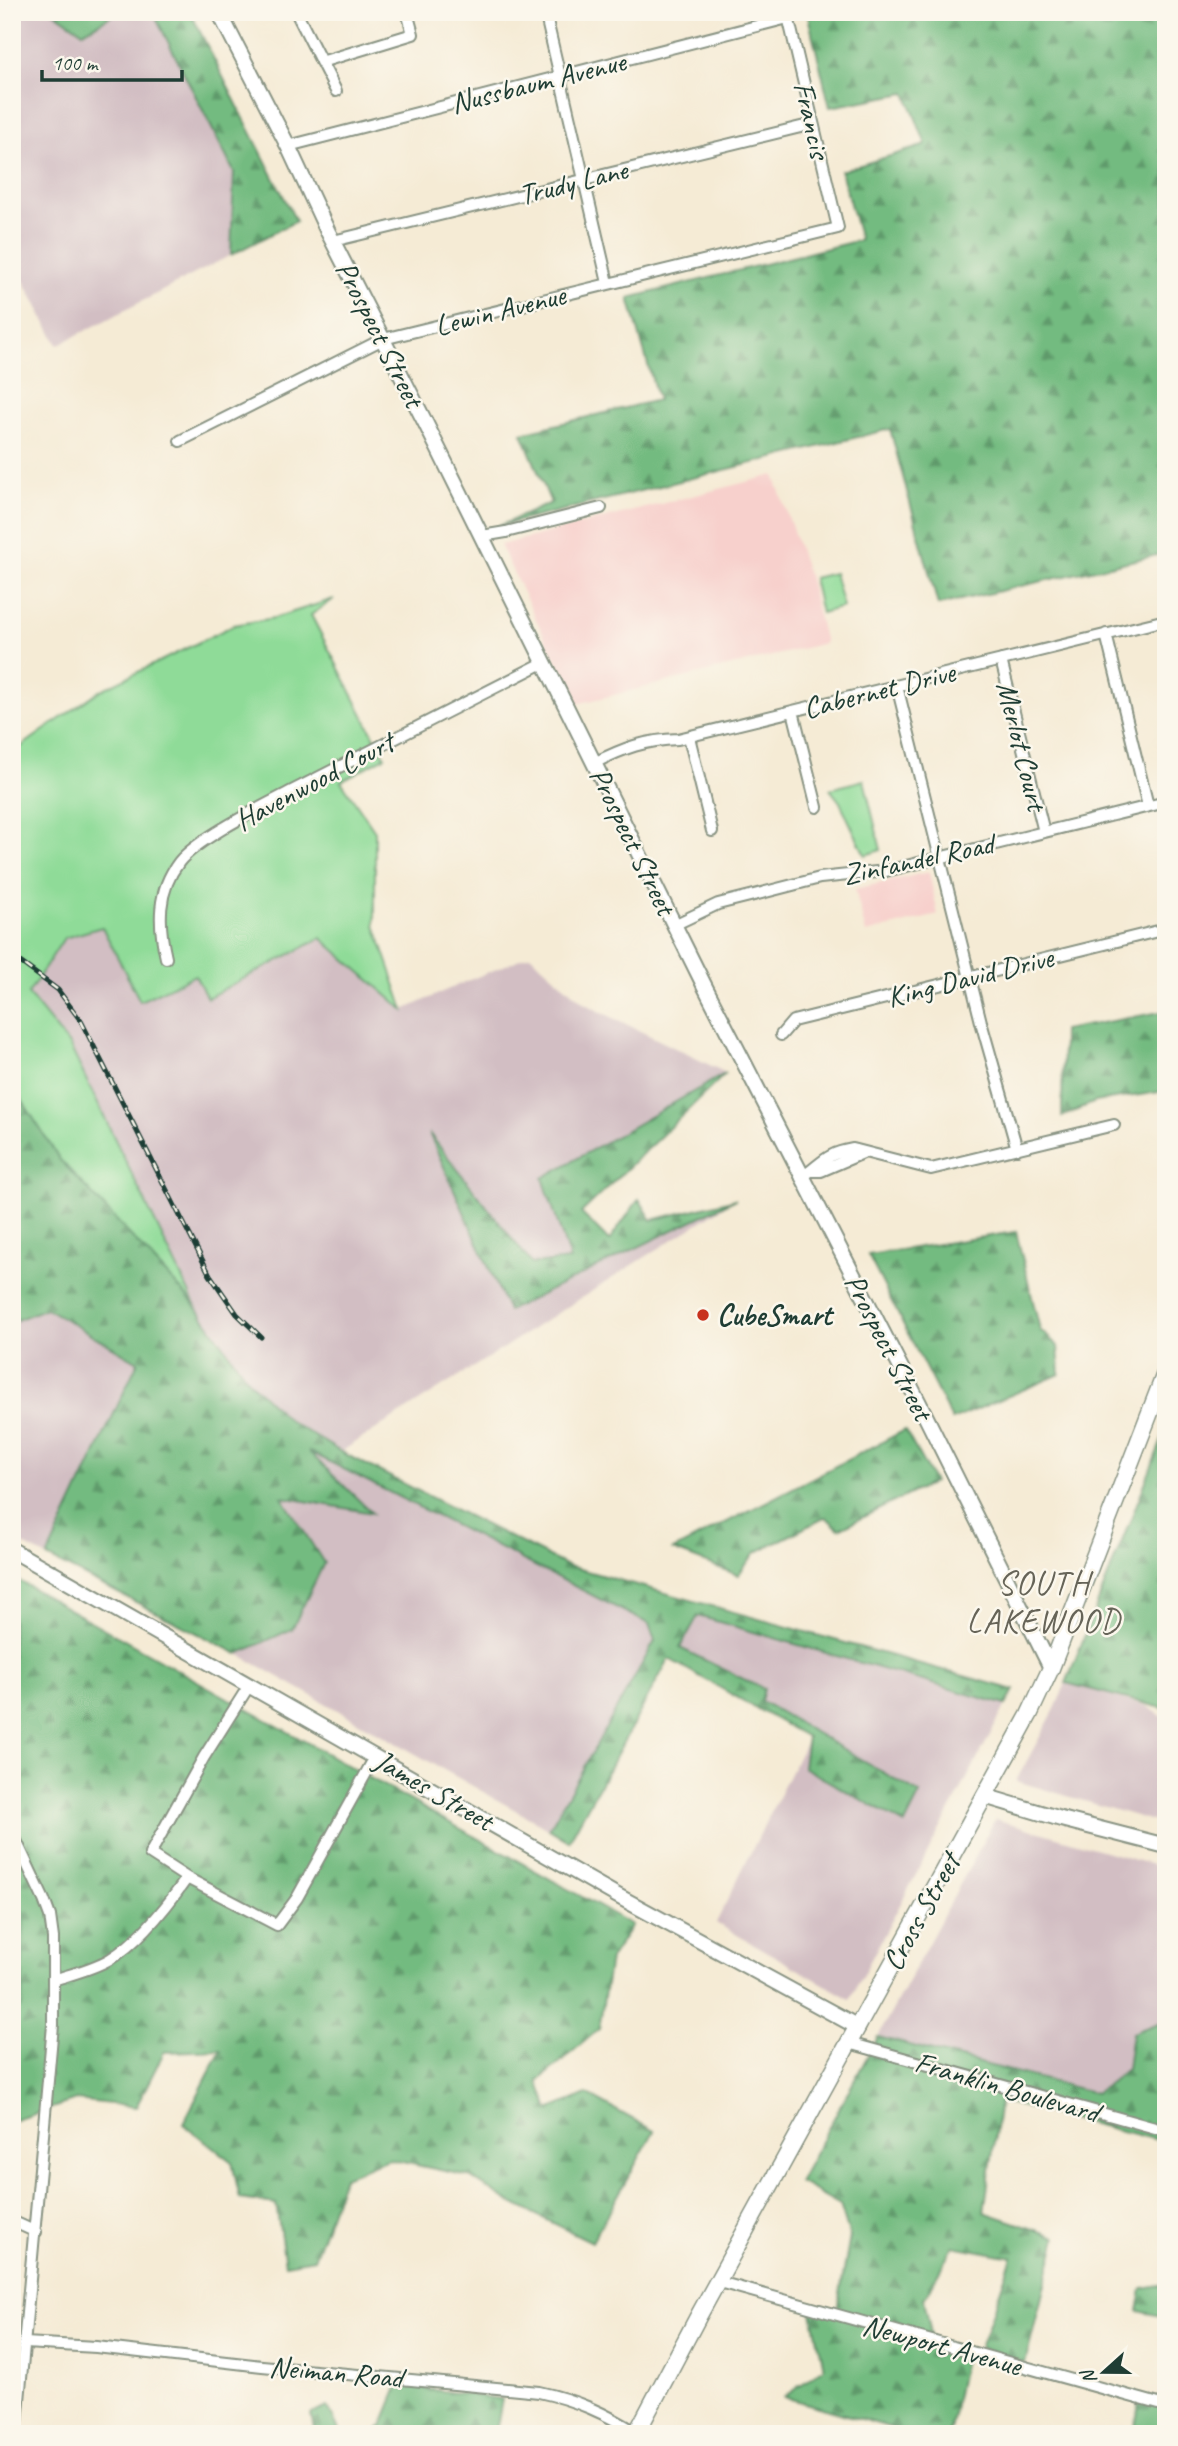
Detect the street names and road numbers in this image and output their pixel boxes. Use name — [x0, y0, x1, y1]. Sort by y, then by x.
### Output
street label: Nussbaum Avenue — [447, 41, 632, 122]
street label: Francis — [785, 78, 840, 165]
street label: Trudy Lane — [515, 150, 633, 214]
street label: Prospect Street — [327, 254, 434, 416]
street label: Lewin Avenue — [431, 275, 571, 345]
street label: Cabernet Drive — [799, 652, 961, 727]
street label: Merlot Court — [988, 678, 1057, 817]
street label: Havenwood Court — [228, 721, 404, 839]
street label: Prospect Street — [581, 761, 686, 924]
street label: Zinfandel Road — [839, 824, 1001, 894]
street label: King David Drive — [883, 937, 1059, 1016]
street label: Prospect Street — [836, 1267, 943, 1429]
street label: James Street — [366, 1740, 503, 1841]
street label: Cross Street — [873, 1843, 971, 1977]
street label: Franklin Boulevard — [910, 2043, 1108, 2133]
street label: Newport Avenue — [859, 2306, 1028, 2385]
street label: Neiman Road — [268, 2347, 408, 2397]

